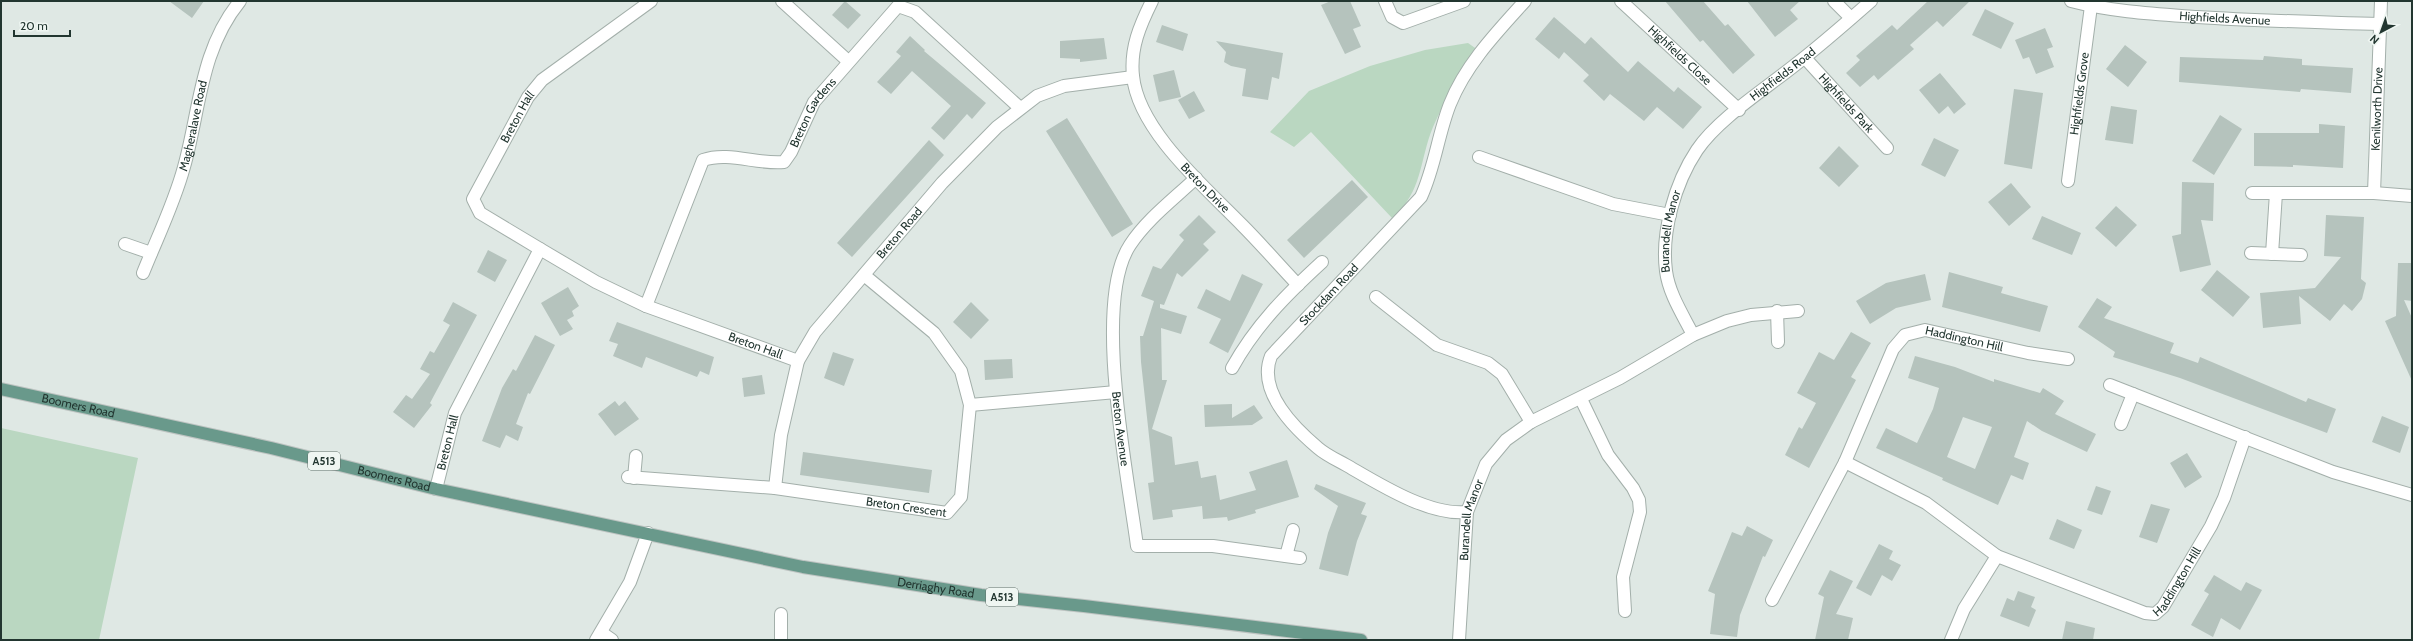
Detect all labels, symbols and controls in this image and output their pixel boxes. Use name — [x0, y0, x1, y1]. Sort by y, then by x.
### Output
street label: Highfields Avenue — [2179, 8, 2271, 28]
scale bar — [14, 12, 70, 38]
north arrow — [2361, 12, 2401, 52]
text: 20 m — [20, 18, 48, 33]
street label: Highfields Close — [1645, 22, 1715, 88]
text: N — [2367, 32, 2382, 47]
street label: Highfields Road — [1747, 44, 1818, 104]
street label: Highfields Grove — [2066, 51, 2092, 136]
street label: Kenilworth Drive — [2368, 67, 2386, 151]
street label: Highfields Park — [1816, 70, 1878, 136]
street label: Breton Gardens — [786, 74, 839, 150]
street label: Magheralave Road — [175, 79, 210, 173]
street label: Breton Hall — [497, 87, 537, 145]
street label: Breton Drive — [1178, 160, 1233, 216]
street label: Burandell Manor — [1657, 188, 1684, 273]
street label: Breton Road — [873, 204, 925, 261]
street label: Stockdam Road — [1296, 260, 1361, 328]
street label: Haddington Hill — [1924, 322, 2005, 354]
street label: Breton Hall — [726, 328, 785, 362]
street label: Boomers Road — [40, 390, 116, 421]
street label: Breton Avenue — [1109, 391, 1133, 467]
street label: Breton Hall — [433, 413, 461, 472]
road number: A513 — [308, 452, 340, 470]
street label: Boomers Road — [356, 462, 432, 494]
street label: Burandell Manor — [1456, 477, 1486, 561]
street label: Breton Crescent — [865, 493, 948, 520]
street label: Haddington Hill — [2149, 544, 2204, 620]
street label: Derriaghy Road — [896, 574, 975, 601]
road number: A513 — [986, 588, 1018, 606]

